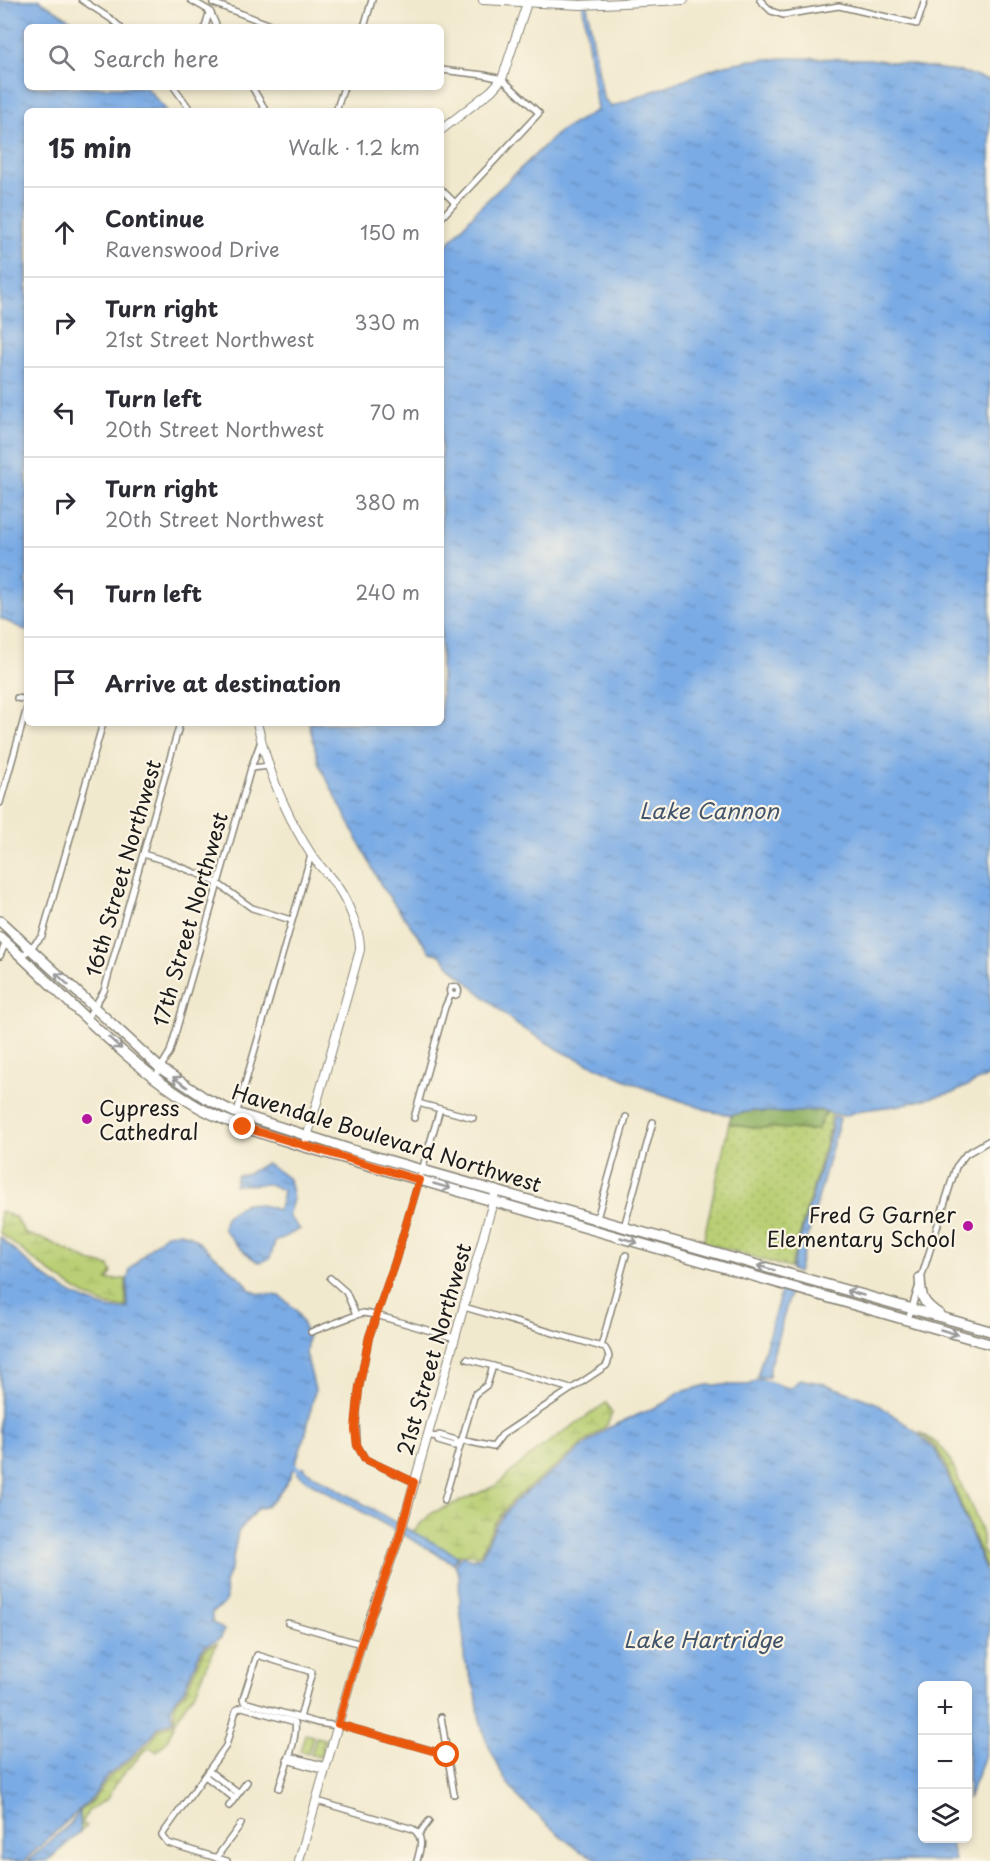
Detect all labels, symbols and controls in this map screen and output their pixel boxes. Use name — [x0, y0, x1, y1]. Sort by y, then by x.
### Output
search box — [24, 24, 444, 90]
icon: search — [45, 41, 78, 74]
text: Search here — [93, 41, 219, 74]
text: 15 min — [48, 128, 132, 167]
text: Walk · 1.2 km — [288, 132, 420, 162]
text: Continue — [105, 201, 204, 234]
icon: ahead — [48, 216, 81, 249]
text: 150 m — [360, 217, 420, 247]
text: Ravenswood Drive — [105, 234, 280, 264]
text: Turn right — [105, 291, 218, 324]
icon: right — [48, 306, 81, 339]
text: 330 m — [354, 307, 420, 337]
text: 21st Street Northwest — [105, 324, 314, 354]
text: Turn left — [105, 381, 202, 414]
icon: left — [48, 396, 81, 429]
text: 70 m — [370, 397, 420, 427]
text: 20th Street Northwest — [105, 414, 324, 444]
text: Turn right — [105, 471, 218, 504]
icon: right — [48, 486, 81, 519]
text: 380 m — [354, 487, 420, 517]
text: 20th Street Northwest — [105, 504, 324, 534]
icon: left — [48, 576, 81, 609]
text: Turn left — [105, 576, 202, 609]
text: 240 m — [355, 577, 420, 607]
icon: arrive — [48, 666, 81, 699]
text: Arrive at destination — [105, 666, 341, 699]
street label: 16th Street Northwest — [76, 756, 168, 980]
water label: Lake Cannon — [639, 793, 780, 826]
street label: 17th Street Northwest — [143, 808, 235, 1030]
one-way arrow — [54, 972, 69, 986]
one-way arrow — [107, 1036, 122, 1050]
street label: Havendale Boulevard Northwest — [228, 1075, 546, 1199]
one-way arrow — [172, 1076, 189, 1088]
place label: Cypress Cathedral — [99, 1091, 199, 1147]
marker: Cypress Cathedral — [80, 1112, 94, 1126]
route end — [229, 1113, 255, 1139]
one-way arrow — [432, 1181, 451, 1192]
place label: Fred G Garner Elementary School — [767, 1198, 956, 1254]
marker: Fred G Garner Elementary School — [961, 1219, 975, 1233]
one-way arrow — [619, 1235, 638, 1246]
street label: 21st Street Northwest — [387, 1239, 479, 1459]
one-way arrow — [757, 1261, 776, 1273]
one-way arrow — [846, 1287, 865, 1298]
one-way arrow — [939, 1327, 958, 1338]
water label: Lake Hartridge — [623, 1622, 784, 1655]
map controls — [918, 1681, 972, 1843]
button: + — [918, 1681, 972, 1735]
button: − — [918, 1735, 972, 1789]
route start — [433, 1741, 459, 1767]
button: layers — [918, 1789, 972, 1843]

